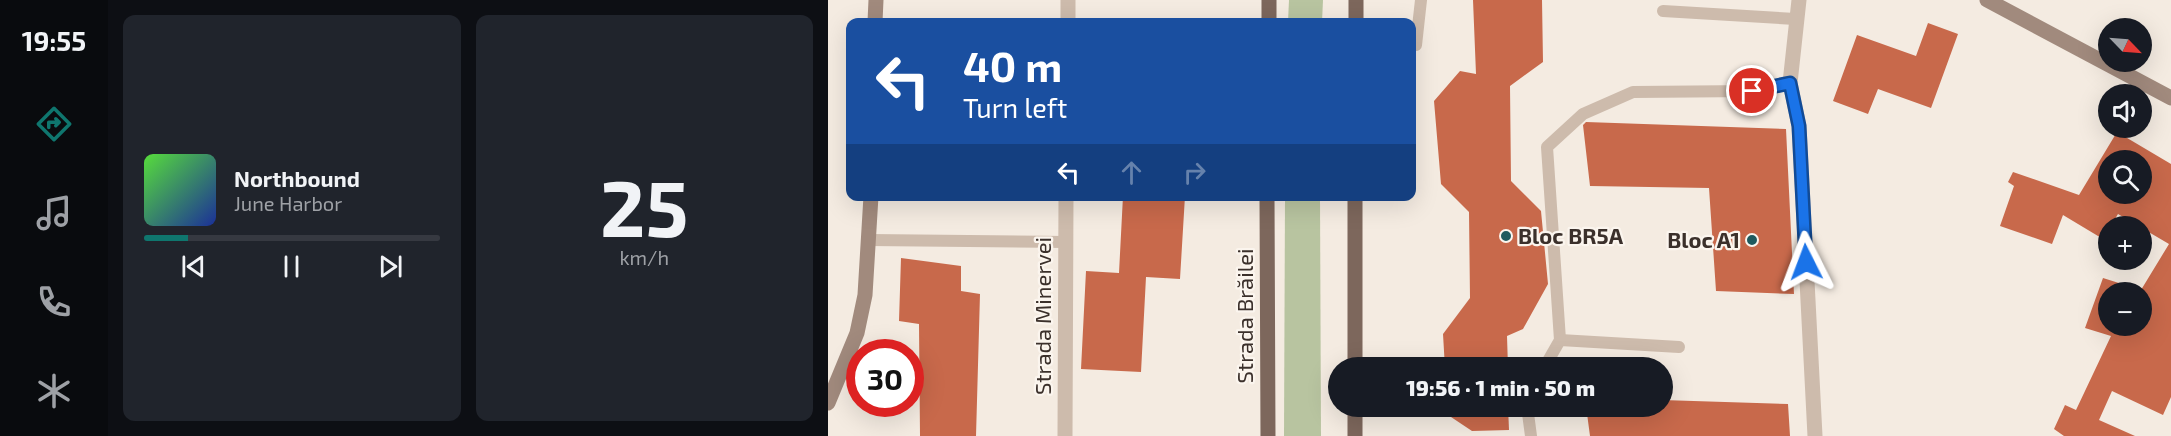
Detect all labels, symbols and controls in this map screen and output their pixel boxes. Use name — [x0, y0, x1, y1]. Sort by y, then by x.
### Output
north arrow — [2098, 18, 2152, 72]
map controls — [2098, 18, 2152, 336]
text: 19:55 — [22, 24, 86, 56]
text: 40 m — [963, 40, 1062, 90]
icon: left — [864, 42, 942, 120]
pin — [1726, 65, 1777, 116]
icon: arrive — [1735, 74, 1768, 107]
button: sound — [2098, 84, 2152, 138]
text: Turn left — [963, 91, 1067, 123]
icon: directions — [33, 103, 75, 145]
button: search — [2098, 150, 2152, 204]
icon: left — [1052, 156, 1085, 189]
icon: ahead — [1115, 156, 1148, 189]
icon: right — [1178, 156, 1211, 189]
text: 25 — [600, 159, 688, 253]
text: Northbound — [234, 165, 360, 191]
text: June Harbor — [234, 191, 342, 215]
icon: music — [33, 192, 75, 234]
button: + — [2098, 216, 2152, 270]
place label: Bloc BR5A — [1518, 222, 1624, 248]
place label: Bloc A1 — [1667, 226, 1740, 252]
marker: Bloc BR5A — [1499, 229, 1513, 243]
position arrow — [1774, 230, 1838, 294]
marker: Bloc A1 — [1745, 233, 1759, 247]
street label: Strada Minervei — [1029, 237, 1055, 395]
text: km/h — [619, 245, 669, 269]
street label: Strada Brăilei — [1231, 249, 1257, 383]
icon: previous — [177, 250, 210, 283]
icon: pause — [275, 250, 308, 283]
icon: next — [374, 250, 407, 283]
icon: phone — [33, 281, 75, 323]
button: − — [2098, 282, 2152, 336]
speed limit sign: 30 — [846, 339, 924, 417]
icon: climate — [33, 370, 75, 412]
text: 19:56 · 1 min · 50 m — [1406, 374, 1595, 400]

